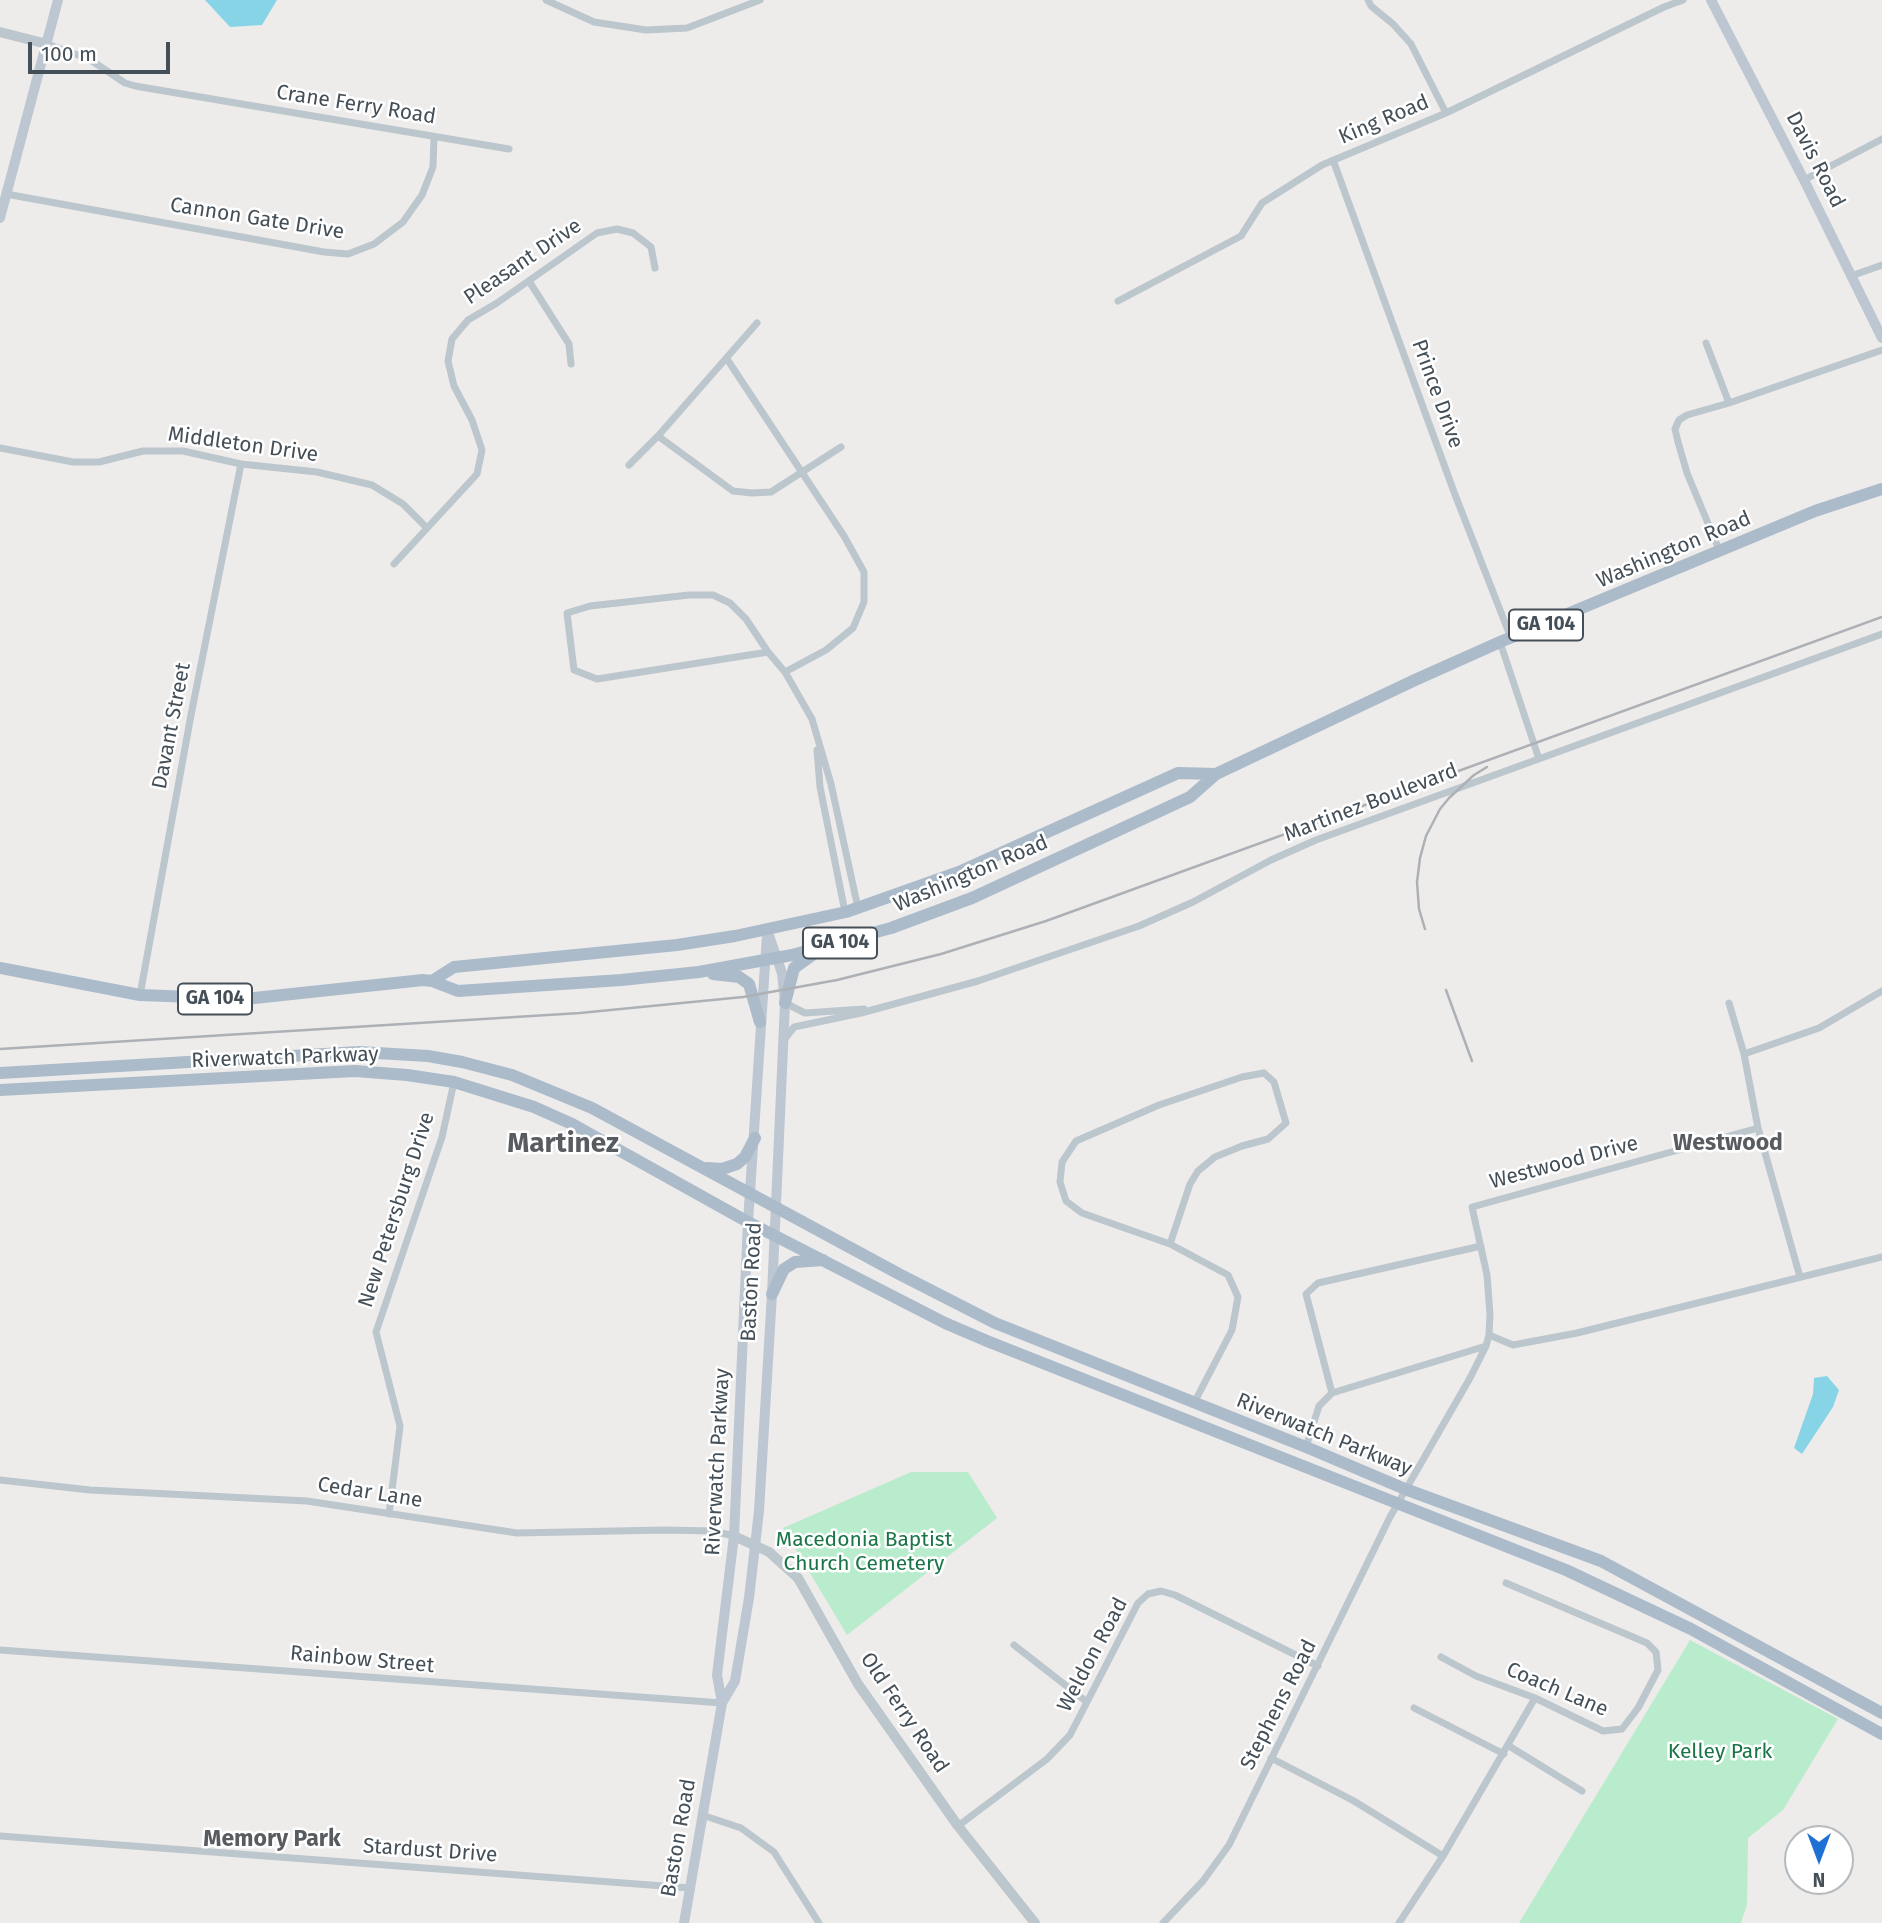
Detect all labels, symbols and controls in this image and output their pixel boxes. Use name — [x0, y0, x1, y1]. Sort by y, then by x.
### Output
scale bar — [32, 28, 173, 72]
text: 100 m — [41, 41, 97, 67]
street label: Crane Ferry Road — [274, 80, 438, 130]
street label: King Road — [1335, 90, 1433, 150]
street label: Davis Road — [1780, 108, 1850, 212]
street label: Cannon Gate Drive — [168, 193, 346, 245]
street label: Pleasant Drive — [459, 213, 587, 311]
street label: Prince Drive — [1406, 336, 1468, 452]
street label: Middleton Drive — [166, 422, 320, 468]
street label: Washington Road — [1593, 506, 1755, 594]
road number: GA 104 — [1509, 610, 1583, 640]
street label: Davant Street — [147, 661, 197, 791]
street label: Martinez Boulevard — [1281, 758, 1461, 848]
street label: Washington Road — [890, 830, 1052, 918]
road number: GA 104 — [803, 928, 877, 959]
road number: GA 104 — [178, 984, 252, 1015]
street label: Riverwatch Parkway — [191, 1042, 379, 1074]
street label: New Petersburg Drive — [354, 1109, 440, 1311]
district label: Martinez — [507, 1127, 619, 1161]
district label: Westwood — [1673, 1130, 1783, 1158]
street label: Westwood Drive — [1487, 1131, 1641, 1195]
street label: Baston Road — [736, 1222, 768, 1342]
street label: Riverwatch Parkway — [701, 1368, 735, 1556]
street label: Riverwatch Parkway — [1232, 1388, 1416, 1482]
street label: Cedar Lane — [316, 1472, 424, 1514]
park label: Macedonia Baptist Church Cemetery — [776, 1527, 952, 1577]
street label: Weldon Road — [1052, 1594, 1134, 1716]
street label: Stephens Road — [1235, 1636, 1323, 1774]
street label: Rainbow Street — [289, 1641, 435, 1679]
street label: Old Ferry Road — [854, 1648, 954, 1778]
street label: Coach Lane — [1502, 1657, 1612, 1723]
park label: Kelley Park — [1668, 1739, 1772, 1765]
street label: Baston Road — [656, 1777, 702, 1899]
north arrow — [1784, 1825, 1854, 1895]
district label: Memory Park — [203, 1826, 341, 1854]
street label: Stardust Drive — [362, 1834, 498, 1868]
text: N — [1813, 1868, 1825, 1891]

